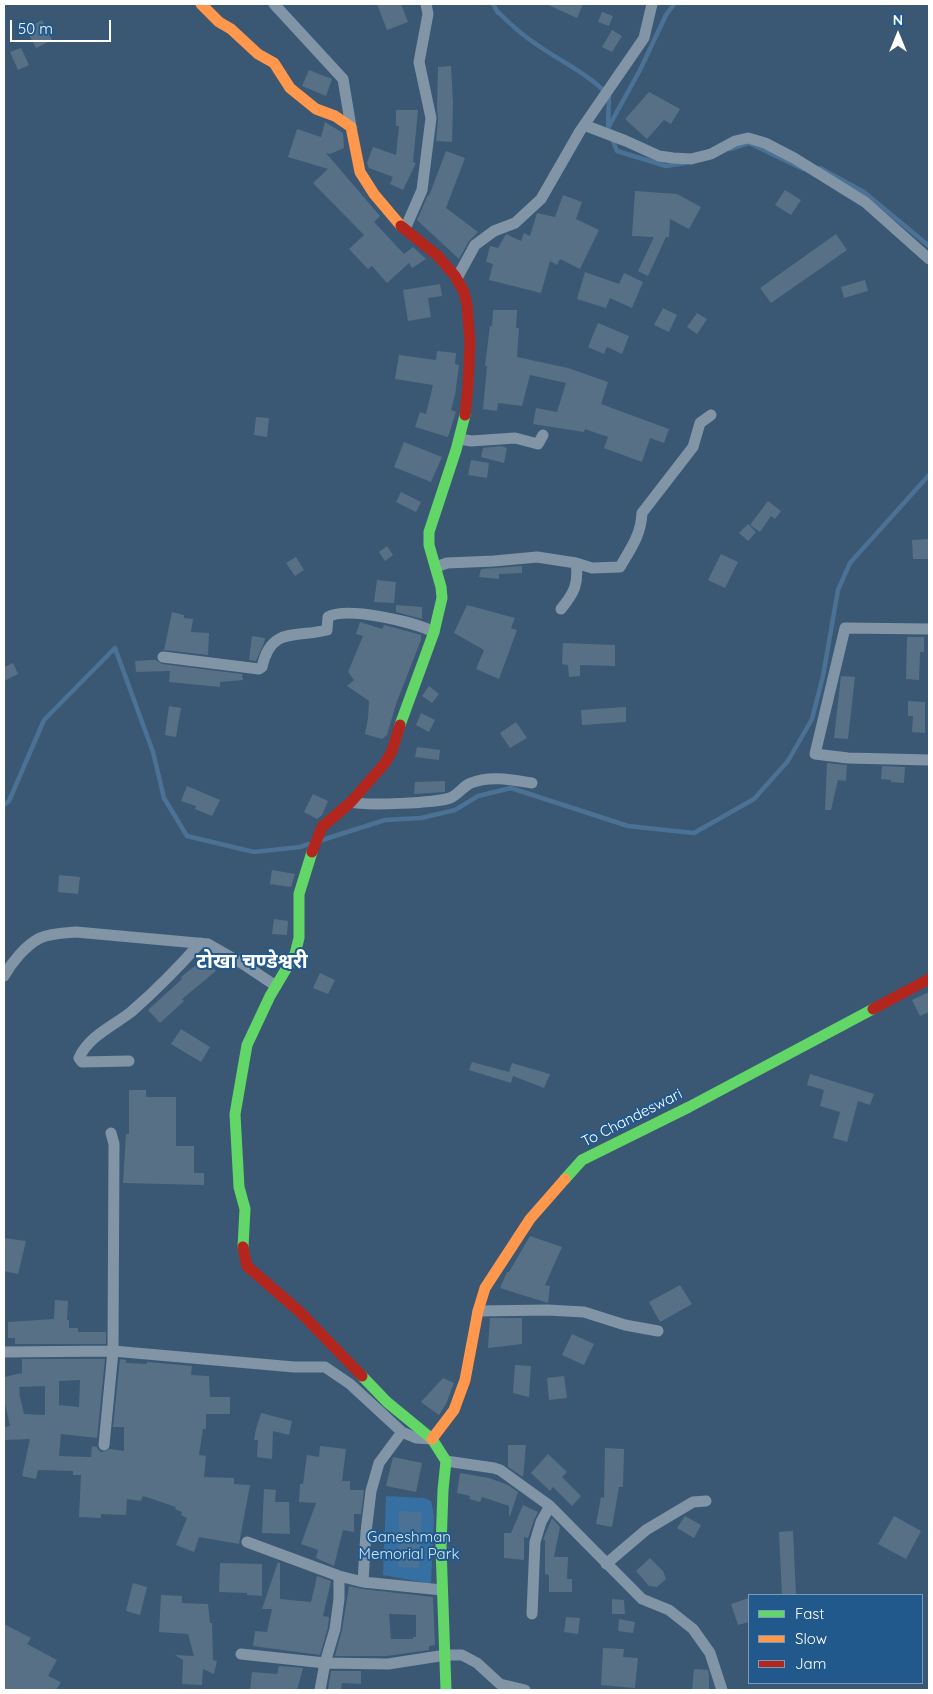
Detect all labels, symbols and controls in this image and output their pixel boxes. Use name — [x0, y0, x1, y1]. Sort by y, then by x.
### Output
scale bar — [12, 10, 114, 42]
north arrow — [873, 10, 923, 60]
text: N — [893, 11, 903, 29]
text: 50 m — [18, 19, 53, 38]
district label: टोखा चण्डेश्वरी — [196, 950, 308, 974]
street label: To Chandeswari — [579, 1085, 685, 1151]
park label: Ganeshman Memorial Park — [359, 1528, 459, 1563]
legend — [748, 1594, 923, 1684]
text: Fast — [795, 1604, 824, 1623]
text: Slow — [795, 1629, 827, 1648]
text: Jam — [795, 1654, 826, 1673]

